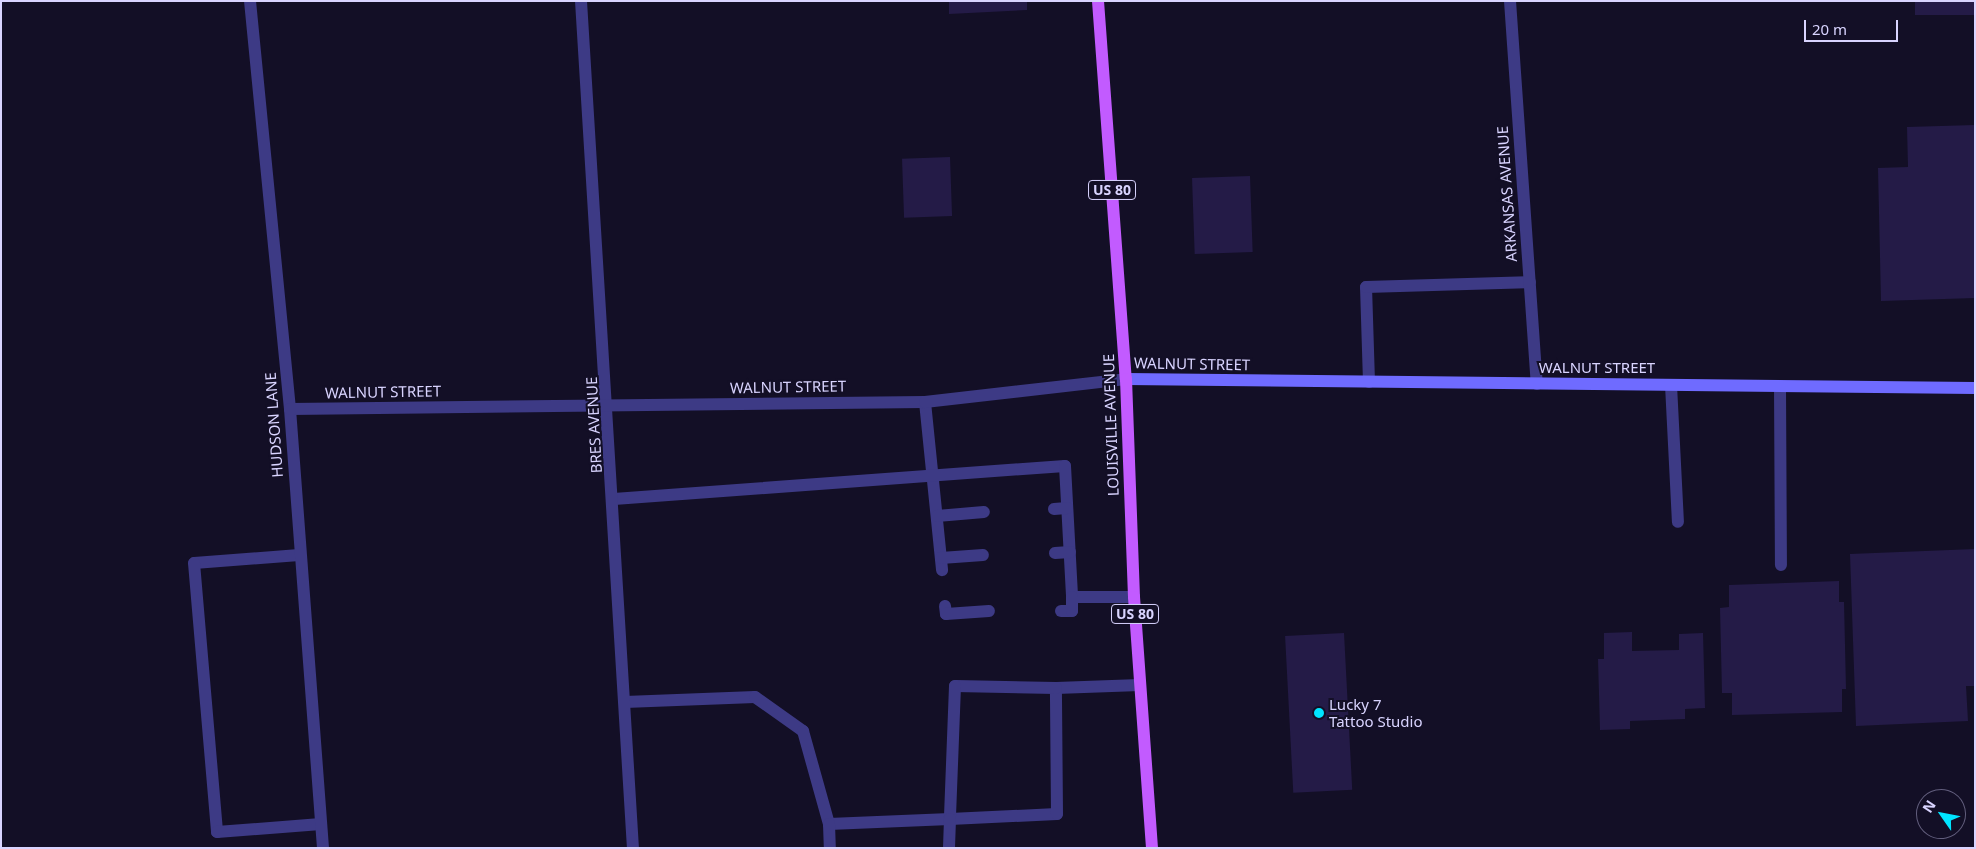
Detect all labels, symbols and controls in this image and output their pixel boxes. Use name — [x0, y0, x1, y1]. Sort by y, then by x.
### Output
scale bar — [1806, 10, 1900, 42]
text: 20 m — [1812, 19, 1847, 39]
street label: ARKANSAS AVENUE — [1493, 125, 1521, 263]
road number: US 80 — [1087, 178, 1137, 202]
street label: LOUISVILLE AVENUE — [1100, 353, 1122, 497]
street label: WALNUT STREET — [1134, 354, 1250, 374]
street label: WALNUT STREET — [1539, 359, 1655, 377]
street label: HUDSON LANE — [261, 372, 287, 478]
street label: BRES AVENUE — [582, 376, 606, 474]
street label: WALNUT STREET — [730, 377, 846, 397]
street label: WALNUT STREET — [325, 382, 441, 402]
road number: US 80 — [1110, 602, 1160, 626]
place label: Lucky 7 Tattoo Studio — [1329, 695, 1423, 730]
marker: Lucky 7 Tattoo Studio — [1313, 707, 1325, 719]
north arrow — [1916, 789, 1966, 839]
text: N — [1918, 796, 1940, 816]

